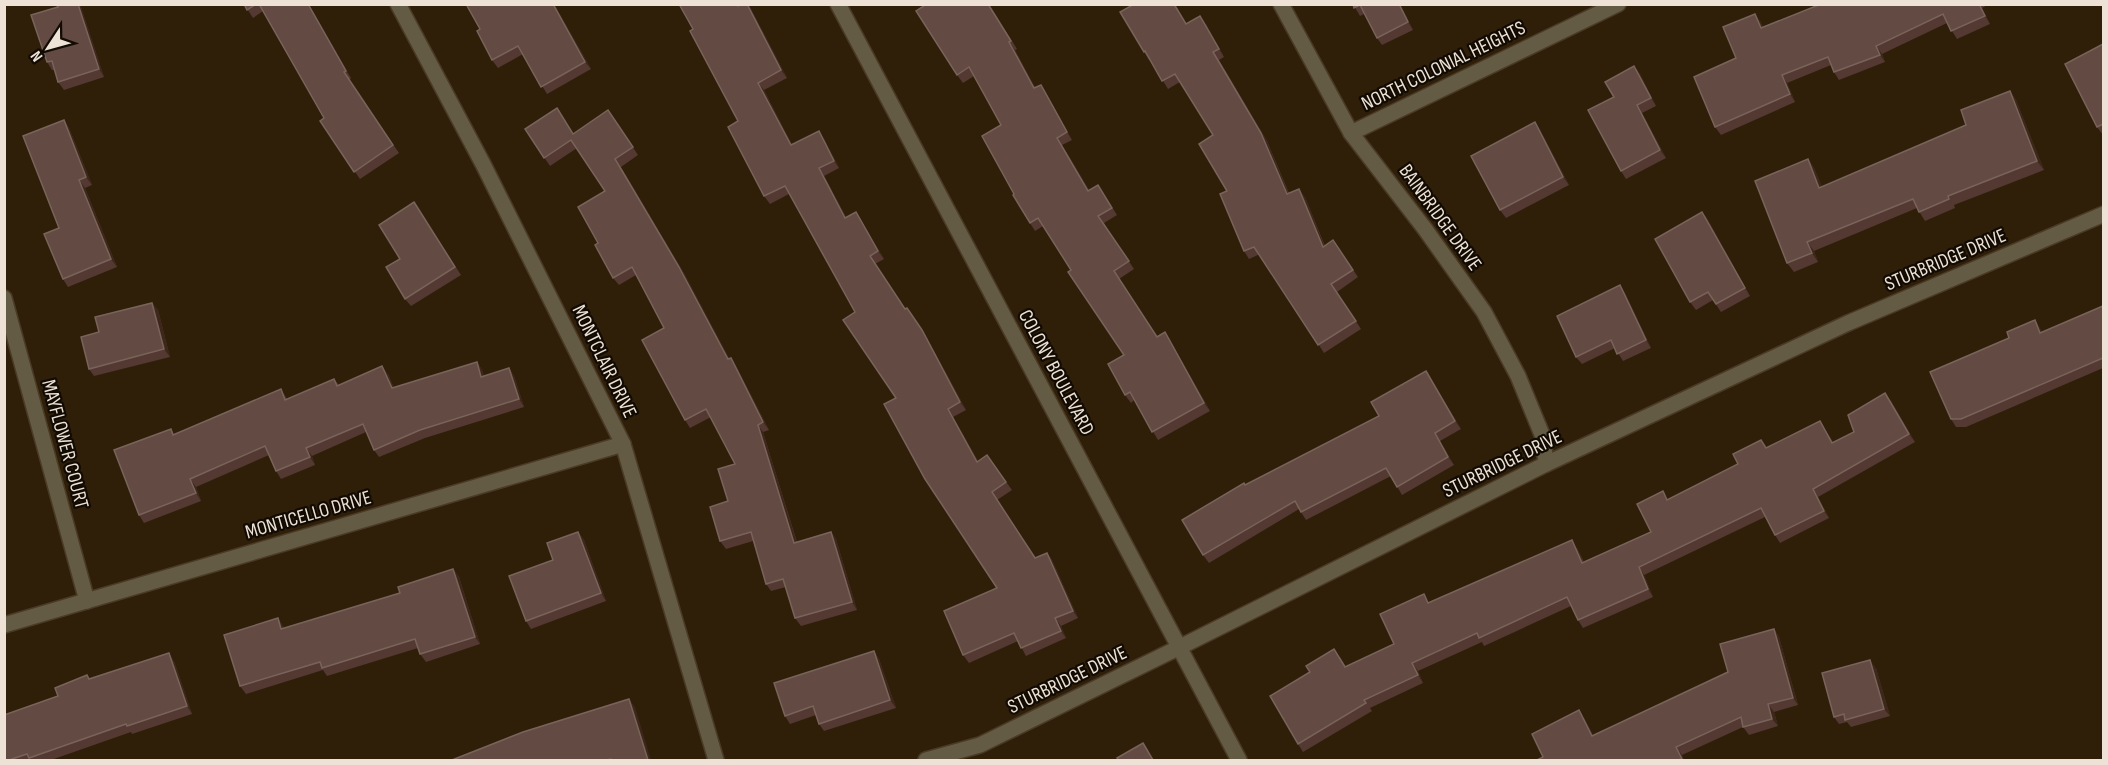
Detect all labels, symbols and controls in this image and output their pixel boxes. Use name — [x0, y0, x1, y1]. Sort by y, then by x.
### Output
street label: NORTH COLONIAL HEIGHTS — [1358, 16, 1529, 116]
north arrow — [18, 18, 78, 78]
text: N — [27, 47, 47, 65]
street label: BAINBRIDGE DRIVE — [1394, 160, 1487, 275]
street label: STURBRIDGE DRIVE — [1881, 224, 2010, 296]
street label: MONTCLAIR DRIVE — [566, 301, 642, 422]
street label: COLONY BOULEVARD — [1013, 306, 1099, 439]
street label: MAYFLOWER COURT — [36, 377, 94, 511]
street label: STURBRIDGE DRIVE — [1439, 425, 1566, 503]
street label: MONTICELLO DRIVE — [243, 486, 374, 544]
street label: STURBRIDGE DRIVE — [1004, 641, 1131, 719]

